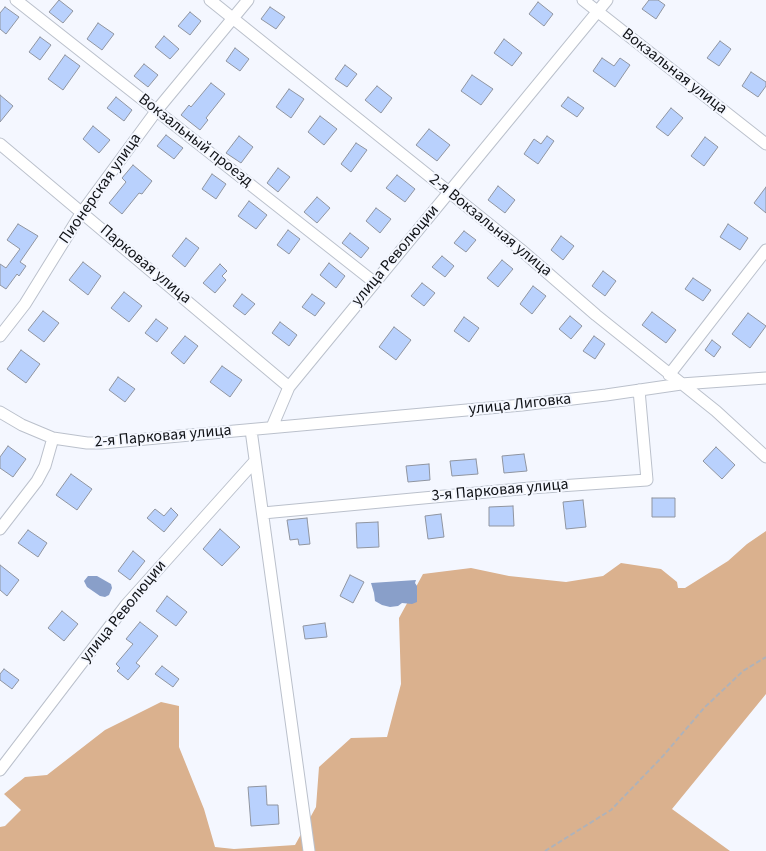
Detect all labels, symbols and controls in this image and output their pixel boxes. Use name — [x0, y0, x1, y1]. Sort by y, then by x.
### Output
street label: Вокзальная улица — [618, 25, 730, 119]
street label: Вокзальный проезд — [134, 90, 256, 192]
street label: Пионерская улица — [56, 130, 146, 248]
street label: 2-я Вокзальная улица — [425, 171, 555, 281]
street label: улица Революции — [348, 202, 444, 310]
street label: Парковая улица — [95, 221, 195, 309]
street label: улица Лиговка — [468, 390, 572, 420]
street label: 2-я Парковая улица — [94, 421, 232, 453]
street label: 3-я Парковая улица — [431, 475, 569, 507]
street label: улица Революции — [77, 557, 171, 667]

